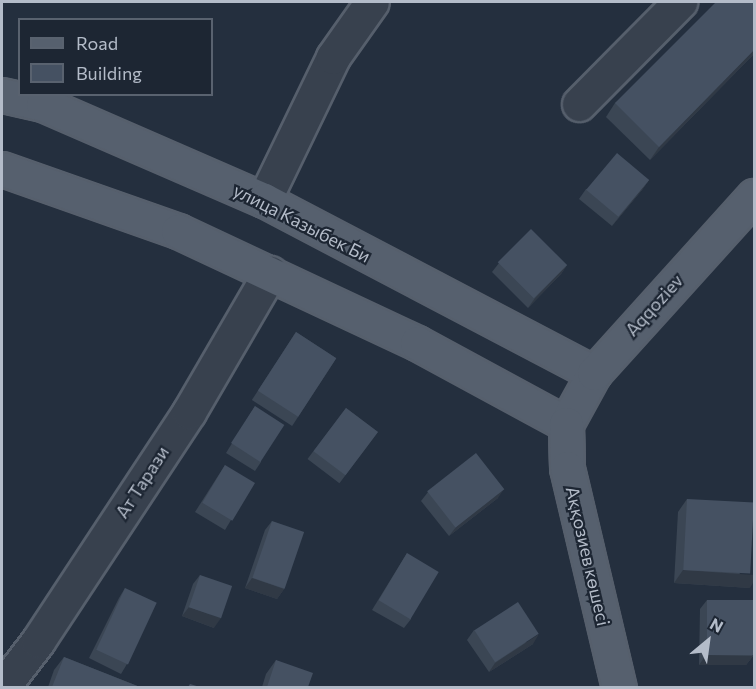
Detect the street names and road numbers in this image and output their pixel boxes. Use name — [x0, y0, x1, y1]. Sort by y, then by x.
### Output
street label: улица Казыбек Би — [230, 179, 374, 267]
street label: Aqqoziev — [621, 270, 687, 340]
street label: Ат Тарази — [111, 442, 173, 522]
street label: Аққозиев көшесі — [561, 484, 615, 628]

